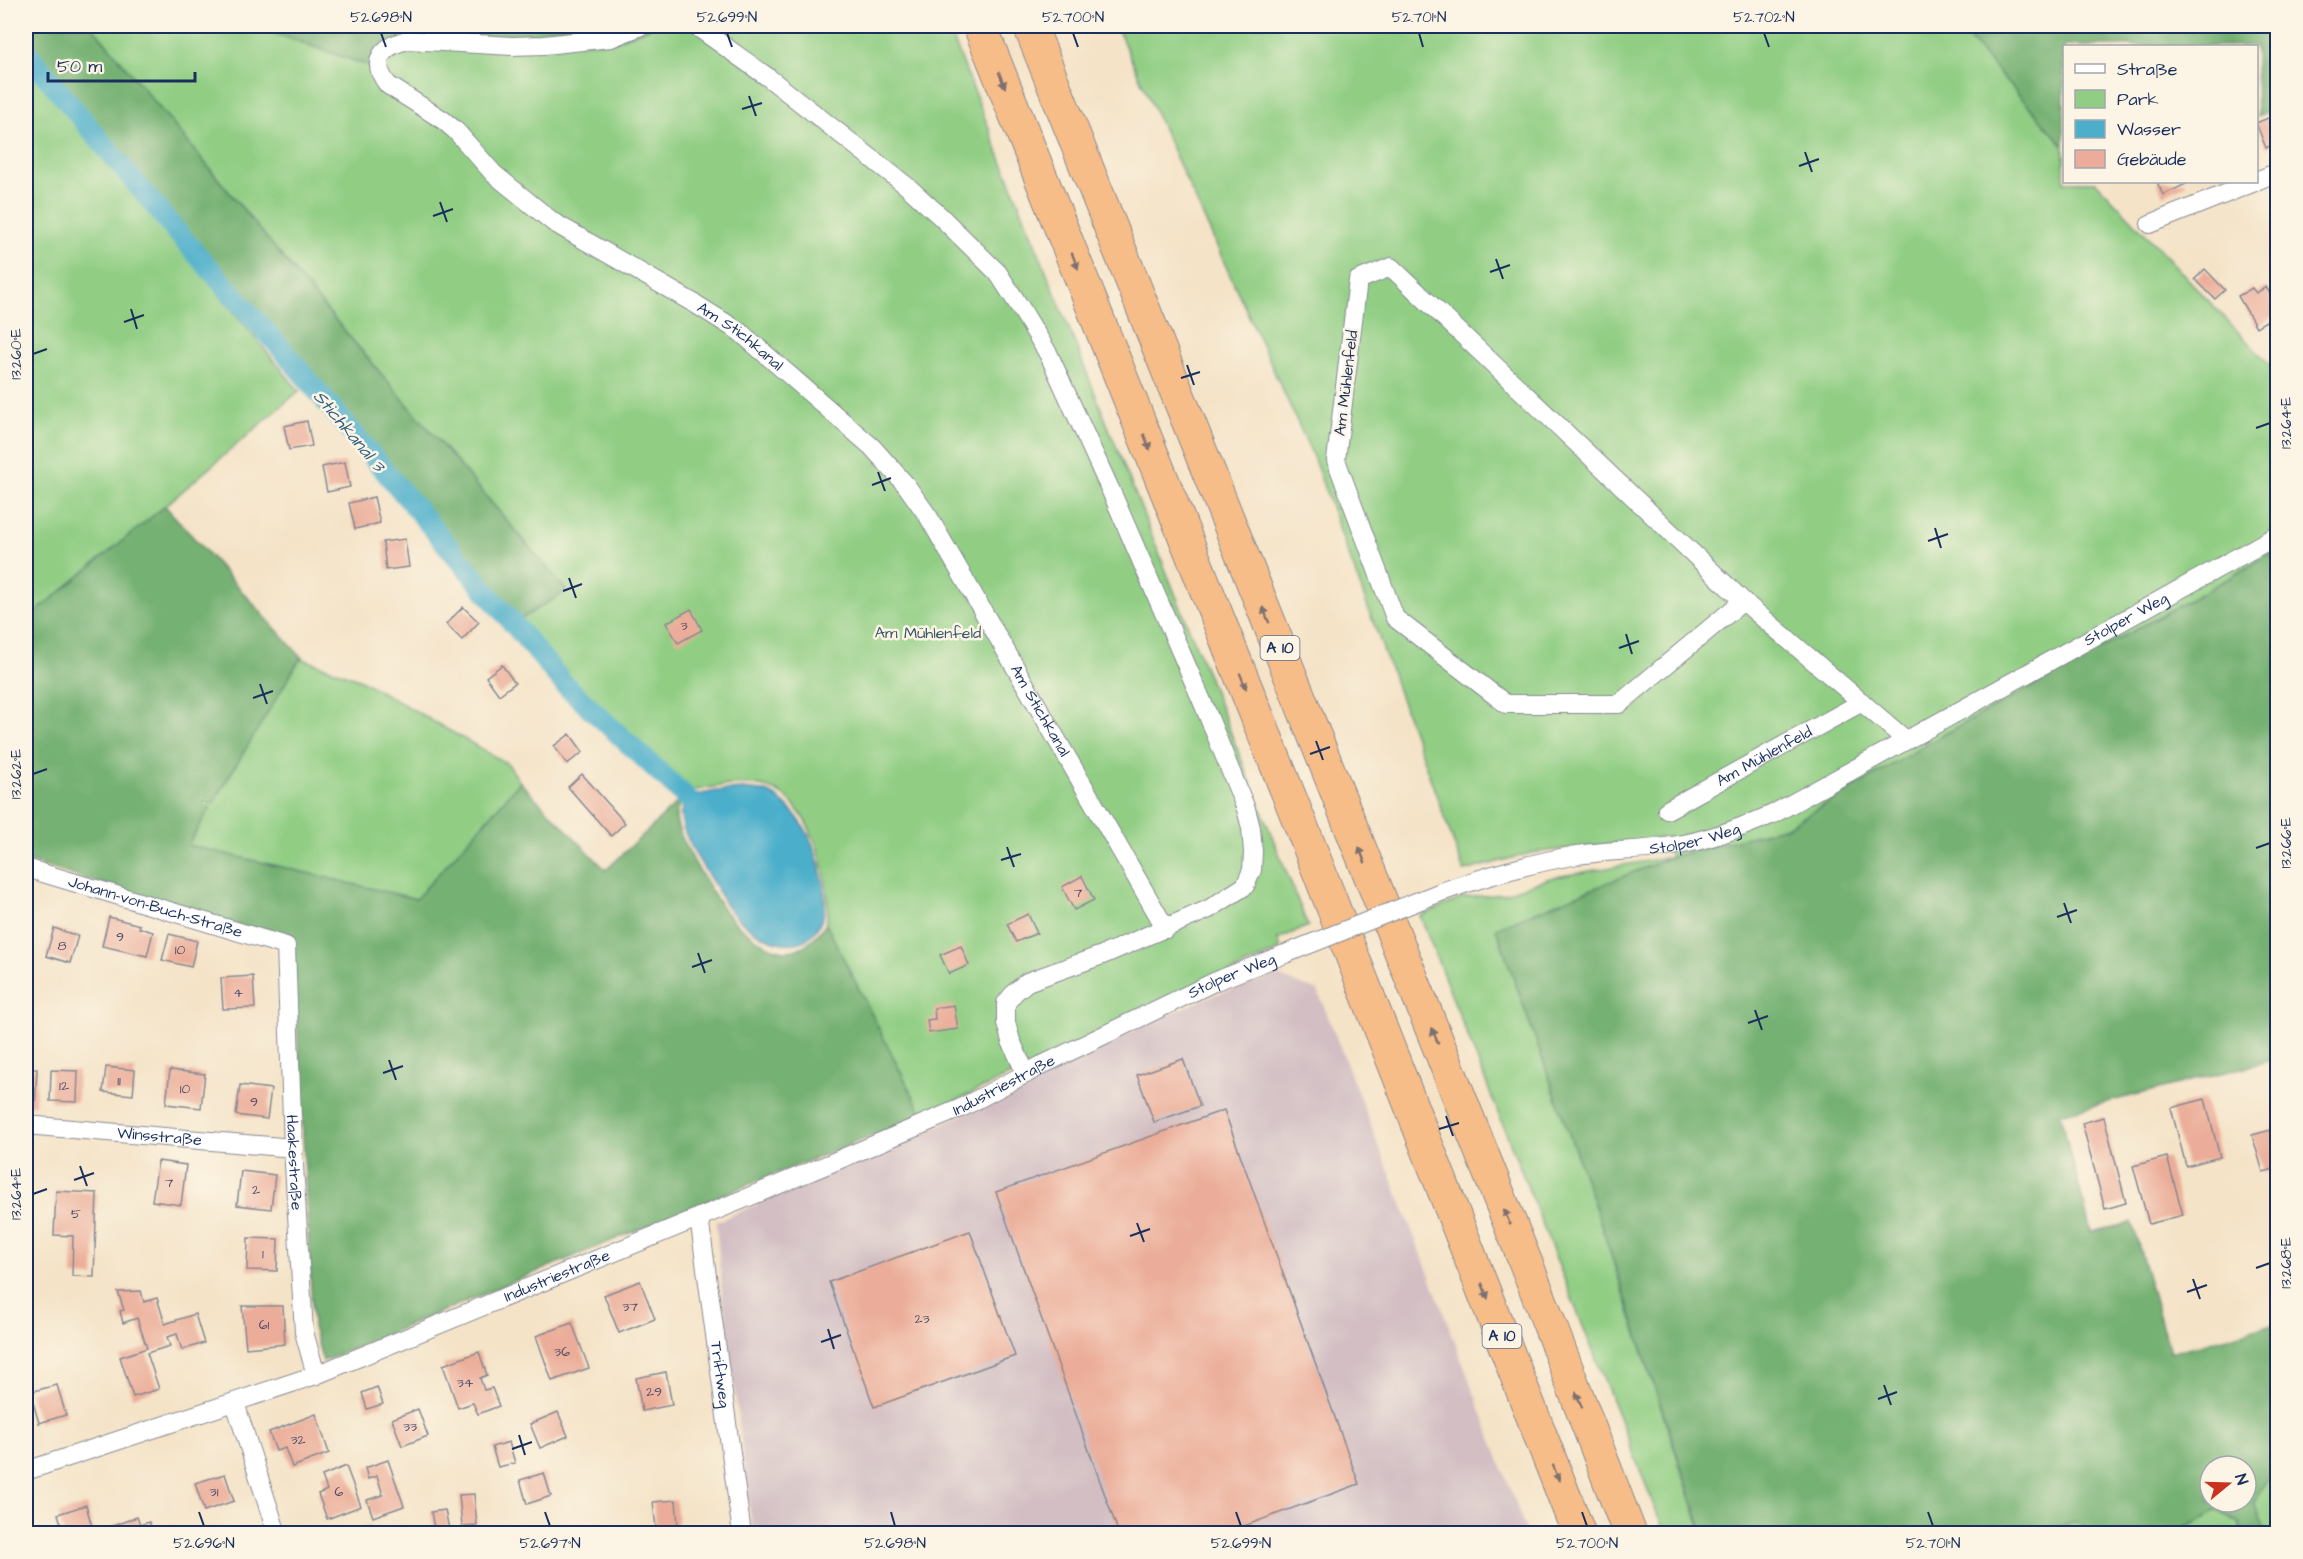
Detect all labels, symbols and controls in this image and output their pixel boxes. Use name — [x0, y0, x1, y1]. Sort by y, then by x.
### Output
text: 52.698°N — [350, 7, 412, 28]
text: 52.699°N — [697, 7, 757, 28]
text: 52.700°N — [1042, 7, 1104, 28]
text: 52.701°N — [1392, 7, 1446, 28]
text: 52.702°N — [1733, 7, 1795, 28]
scale bar — [48, 45, 195, 83]
legend — [2063, 45, 2258, 183]
text: 50 m — [57, 54, 102, 79]
text: Straße — [2117, 57, 2178, 82]
one-way arrow — [998, 71, 1007, 89]
text: Park — [2117, 87, 2159, 112]
text: Wasser — [2117, 117, 2181, 142]
text: Gebäude — [2117, 147, 2187, 172]
one-way arrow — [1070, 252, 1080, 270]
street label: Am Stichkanal — [693, 297, 788, 376]
text: 13.260°E — [6, 328, 27, 380]
street label: Am Mühlenfeld — [1329, 329, 1363, 437]
water label: Stichkanal 3 — [307, 385, 392, 479]
text: 13.264°E — [2276, 397, 2297, 449]
one-way arrow — [1142, 433, 1152, 451]
street label: Stolper Weg — [2080, 587, 2172, 651]
one-way arrow — [1261, 606, 1270, 624]
house number: 3 — [680, 616, 688, 636]
park label: Am Mühlenfeld — [875, 622, 981, 644]
road number: A 10 — [1260, 636, 1300, 660]
street label: Am Stichkanal — [1005, 661, 1075, 761]
one-way arrow — [1239, 672, 1248, 690]
street label: Am Mühlenfeld — [1712, 721, 1816, 792]
text: 13.262°E — [6, 749, 27, 799]
street label: Stolper Weg — [1648, 817, 1744, 860]
text: 13.266°E — [2276, 817, 2297, 869]
one-way arrow — [1357, 845, 1367, 863]
street label: Johann-von-Buch-Straße — [65, 870, 245, 943]
house number: 7 — [1074, 883, 1083, 903]
house number: 9 — [116, 927, 124, 947]
house number: 8 — [57, 936, 67, 956]
house number: 10 — [175, 940, 185, 960]
street label: Stolper Weg — [1184, 948, 1279, 1004]
house number: 4 — [233, 983, 243, 1003]
one-way arrow — [1429, 1026, 1439, 1044]
street label: Industriestraße — [949, 1049, 1059, 1121]
house number: 11 — [117, 1071, 121, 1091]
house number: 12 — [59, 1076, 69, 1096]
house number: 10 — [180, 1079, 190, 1099]
house number: 9 — [250, 1092, 258, 1112]
street label: Haakestraße — [281, 1114, 308, 1211]
street label: Winsstraße — [116, 1122, 203, 1151]
text: 13.264°E — [6, 1168, 27, 1220]
house number: 7 — [165, 1173, 174, 1193]
house number: 2 — [252, 1180, 260, 1200]
house number: 5 — [71, 1204, 81, 1224]
one-way arrow — [1502, 1207, 1512, 1225]
text: 13.268°E — [2276, 1237, 2297, 1289]
house number: 1 — [262, 1244, 264, 1264]
street label: Industriestraße — [501, 1244, 614, 1307]
one-way arrow — [1481, 1282, 1490, 1300]
house number: 37 — [622, 1297, 638, 1317]
house number: 23 — [914, 1309, 930, 1329]
house number: 61 — [259, 1315, 269, 1335]
road number: A 10 — [1482, 1324, 1522, 1348]
street label: Triftweg — [705, 1340, 736, 1409]
house number: 36 — [554, 1342, 570, 1362]
house number: 34 — [457, 1373, 474, 1393]
house number: 29 — [646, 1382, 662, 1402]
one-way arrow — [1573, 1391, 1583, 1409]
house number: 33 — [403, 1417, 417, 1437]
house number: 32 — [290, 1430, 306, 1450]
north arrow — [2198, 1454, 2258, 1514]
one-way arrow — [1552, 1464, 1561, 1482]
text: N — [2229, 1471, 2253, 1488]
house number: 31 — [210, 1482, 219, 1502]
house number: 6 — [335, 1482, 344, 1502]
text: 52.696°N — [173, 1533, 235, 1554]
text: 52.697°N — [519, 1533, 581, 1554]
text: 52.698°N — [864, 1533, 926, 1554]
text: 52.699°N — [1211, 1533, 1271, 1554]
text: 52.700°N — [1556, 1533, 1618, 1554]
text: 52.701°N — [1906, 1533, 1960, 1554]

